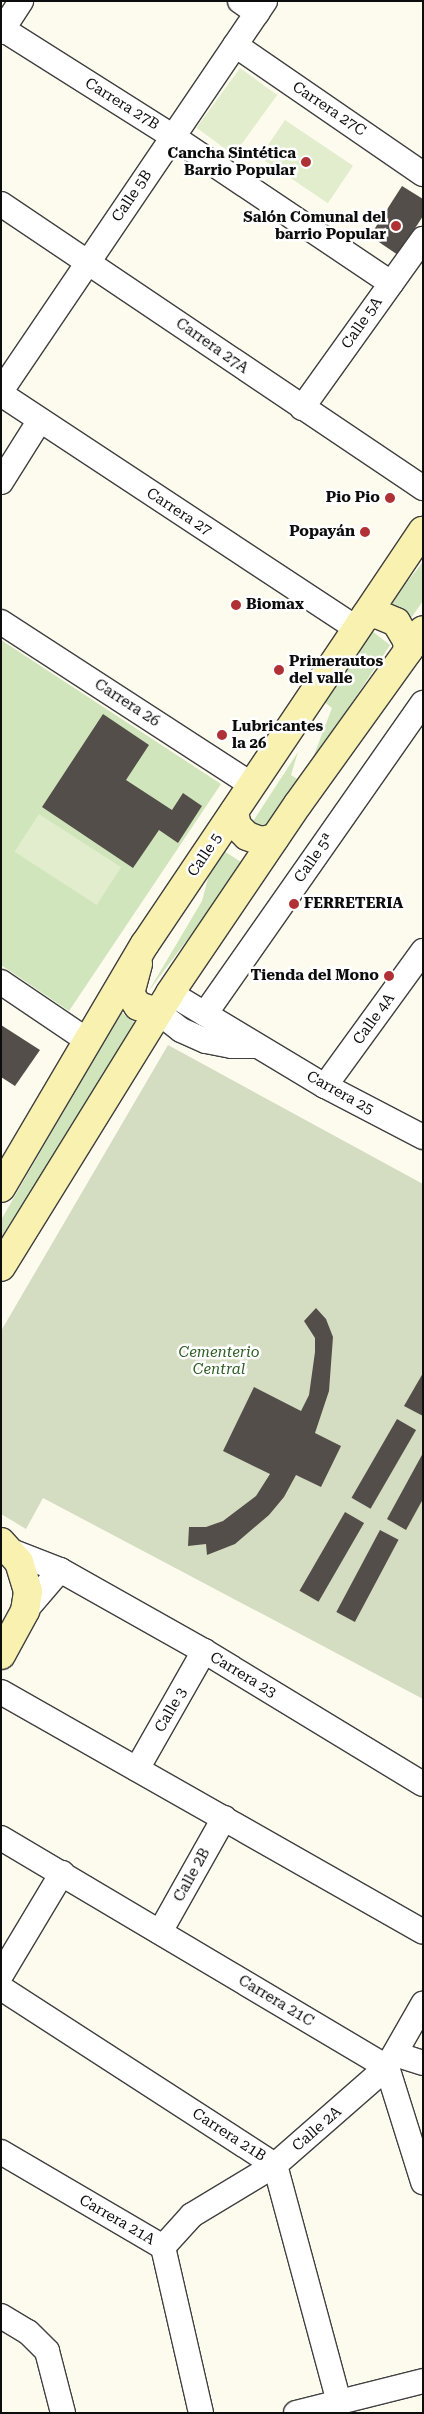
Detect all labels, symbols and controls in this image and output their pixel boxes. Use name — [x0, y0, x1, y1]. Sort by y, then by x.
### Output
street label: Carrera 27B — [82, 74, 162, 134]
street label: Carrera 27C — [289, 78, 369, 140]
place label: Cancha Sintética Barrio Popular — [168, 144, 296, 179]
marker: Cancha Sintética Barrio Popular — [300, 156, 312, 168]
street label: Calle 5B — [108, 167, 156, 225]
place label: Salón Comunal del barrio Popular — [243, 208, 386, 243]
marker: Salón Comunal del barrio Popular — [390, 220, 402, 232]
street label: Calle 5A — [338, 294, 386, 352]
street label: Carrera 27A — [172, 314, 252, 378]
street label: Carrera 27 — [143, 484, 215, 540]
place label: Pio Pio — [326, 489, 380, 507]
marker: Pio Pio — [384, 492, 396, 504]
place label: Popayán — [289, 523, 355, 541]
marker: Popayán — [359, 526, 371, 538]
place label: Biomax — [246, 596, 304, 614]
marker: Biomax — [230, 599, 242, 611]
place label: Primerautos del valle — [289, 652, 383, 687]
marker: Primerautos del valle — [273, 664, 285, 676]
street label: Carrera 26 — [91, 675, 163, 731]
place label: Lubricantes la 26 — [232, 717, 323, 752]
marker: Lubricantes la 26 — [216, 729, 228, 741]
street label: Calle 5 — [184, 830, 226, 880]
street label: Calle 5ª — [291, 830, 337, 886]
place label: FERRETERIA — [304, 895, 403, 913]
marker: FERRETERIA — [288, 898, 300, 910]
place label: Tienda del Mono — [250, 967, 379, 985]
marker: Tienda del Mono — [383, 970, 395, 982]
street label: Calle 4A — [349, 990, 399, 1048]
street label: Carrera 25 — [303, 1067, 377, 1119]
park label: Cementerio Central — [178, 1343, 260, 1378]
street label: Carrera 23 — [207, 1648, 279, 1702]
street label: Calle 3 — [151, 1684, 191, 1736]
street label: Calle 2B — [170, 1845, 214, 1905]
street label: Carrera 21C — [235, 1971, 317, 2031]
street label: Calle 2A — [289, 2103, 345, 2155]
street label: Carrera 21B — [189, 2105, 269, 2165]
street label: Carrera 21A — [76, 2191, 158, 2249]

